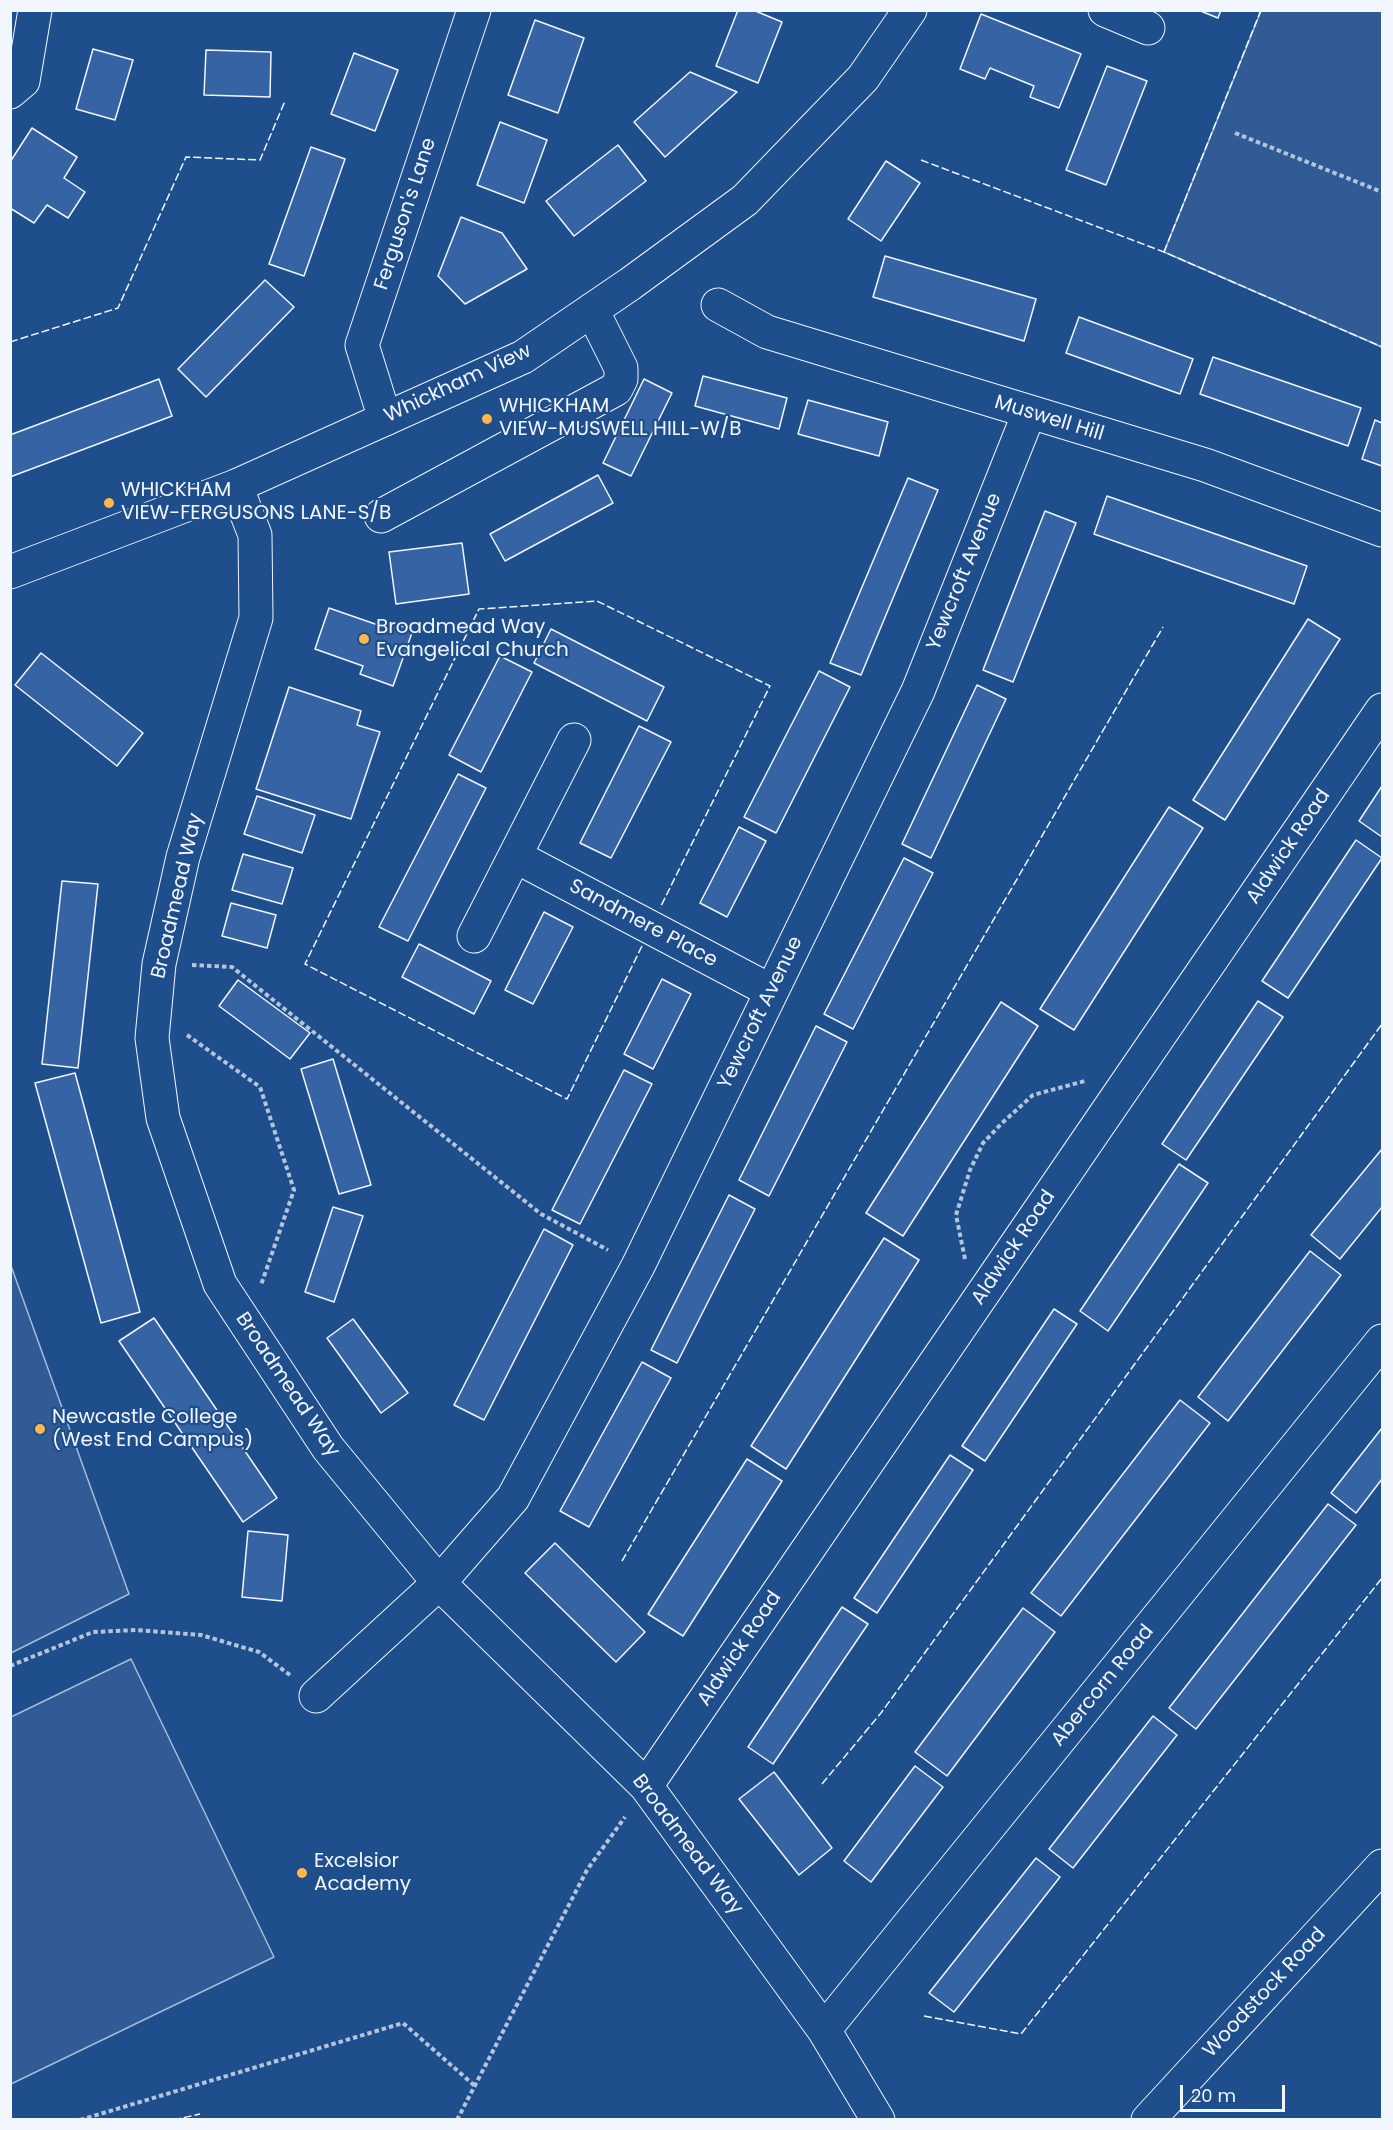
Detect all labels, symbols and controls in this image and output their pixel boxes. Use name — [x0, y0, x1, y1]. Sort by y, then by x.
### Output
street label: Ferguson's Lane — [370, 135, 442, 293]
street label: Whickham View — [381, 339, 535, 429]
street label: Muswell Hill — [991, 391, 1107, 447]
place label: WHICKHAM VIEW-MUSWELL HILL-W/B — [499, 395, 741, 442]
marker: WHICKHAM VIEW-MUSWELL HILL-W/B — [480, 412, 494, 426]
place label: WHICKHAM VIEW-FERGUSONS LANE-S/B — [121, 479, 391, 526]
street label: Yewcroft Avenue — [923, 490, 1007, 654]
marker: WHICKHAM VIEW-FERGUSONS LANE-S/B — [102, 496, 116, 510]
place label: Broadmead Way Evangelical Church — [376, 616, 569, 663]
marker: Broadmead Way Evangelical Church — [357, 632, 371, 646]
street label: Aldwick Road — [1242, 785, 1336, 909]
street label: Broadmead Way — [147, 811, 209, 981]
street label: Sandmere Place — [565, 875, 721, 973]
street label: Yewcroft Avenue — [714, 933, 808, 1093]
street label: Aldwick Road — [967, 1186, 1061, 1310]
street label: Broadmead Way — [230, 1308, 344, 1462]
place label: Newcastle College (West End Campus) — [52, 1406, 253, 1453]
marker: Newcastle College (West End Campus) — [33, 1422, 47, 1436]
street label: Aldwick Road — [693, 1587, 787, 1711]
street label: Abercorn Road — [1047, 1620, 1159, 1752]
street label: Broadmead Way — [626, 1770, 748, 1920]
place label: Excelsior Academy — [314, 1850, 411, 1897]
marker: Excelsior Academy — [295, 1866, 309, 1880]
street label: Woodstock Road — [1199, 1923, 1331, 2063]
scale bar — [1183, 2073, 1288, 2111]
text: 20 m — [1191, 2083, 1236, 2108]

